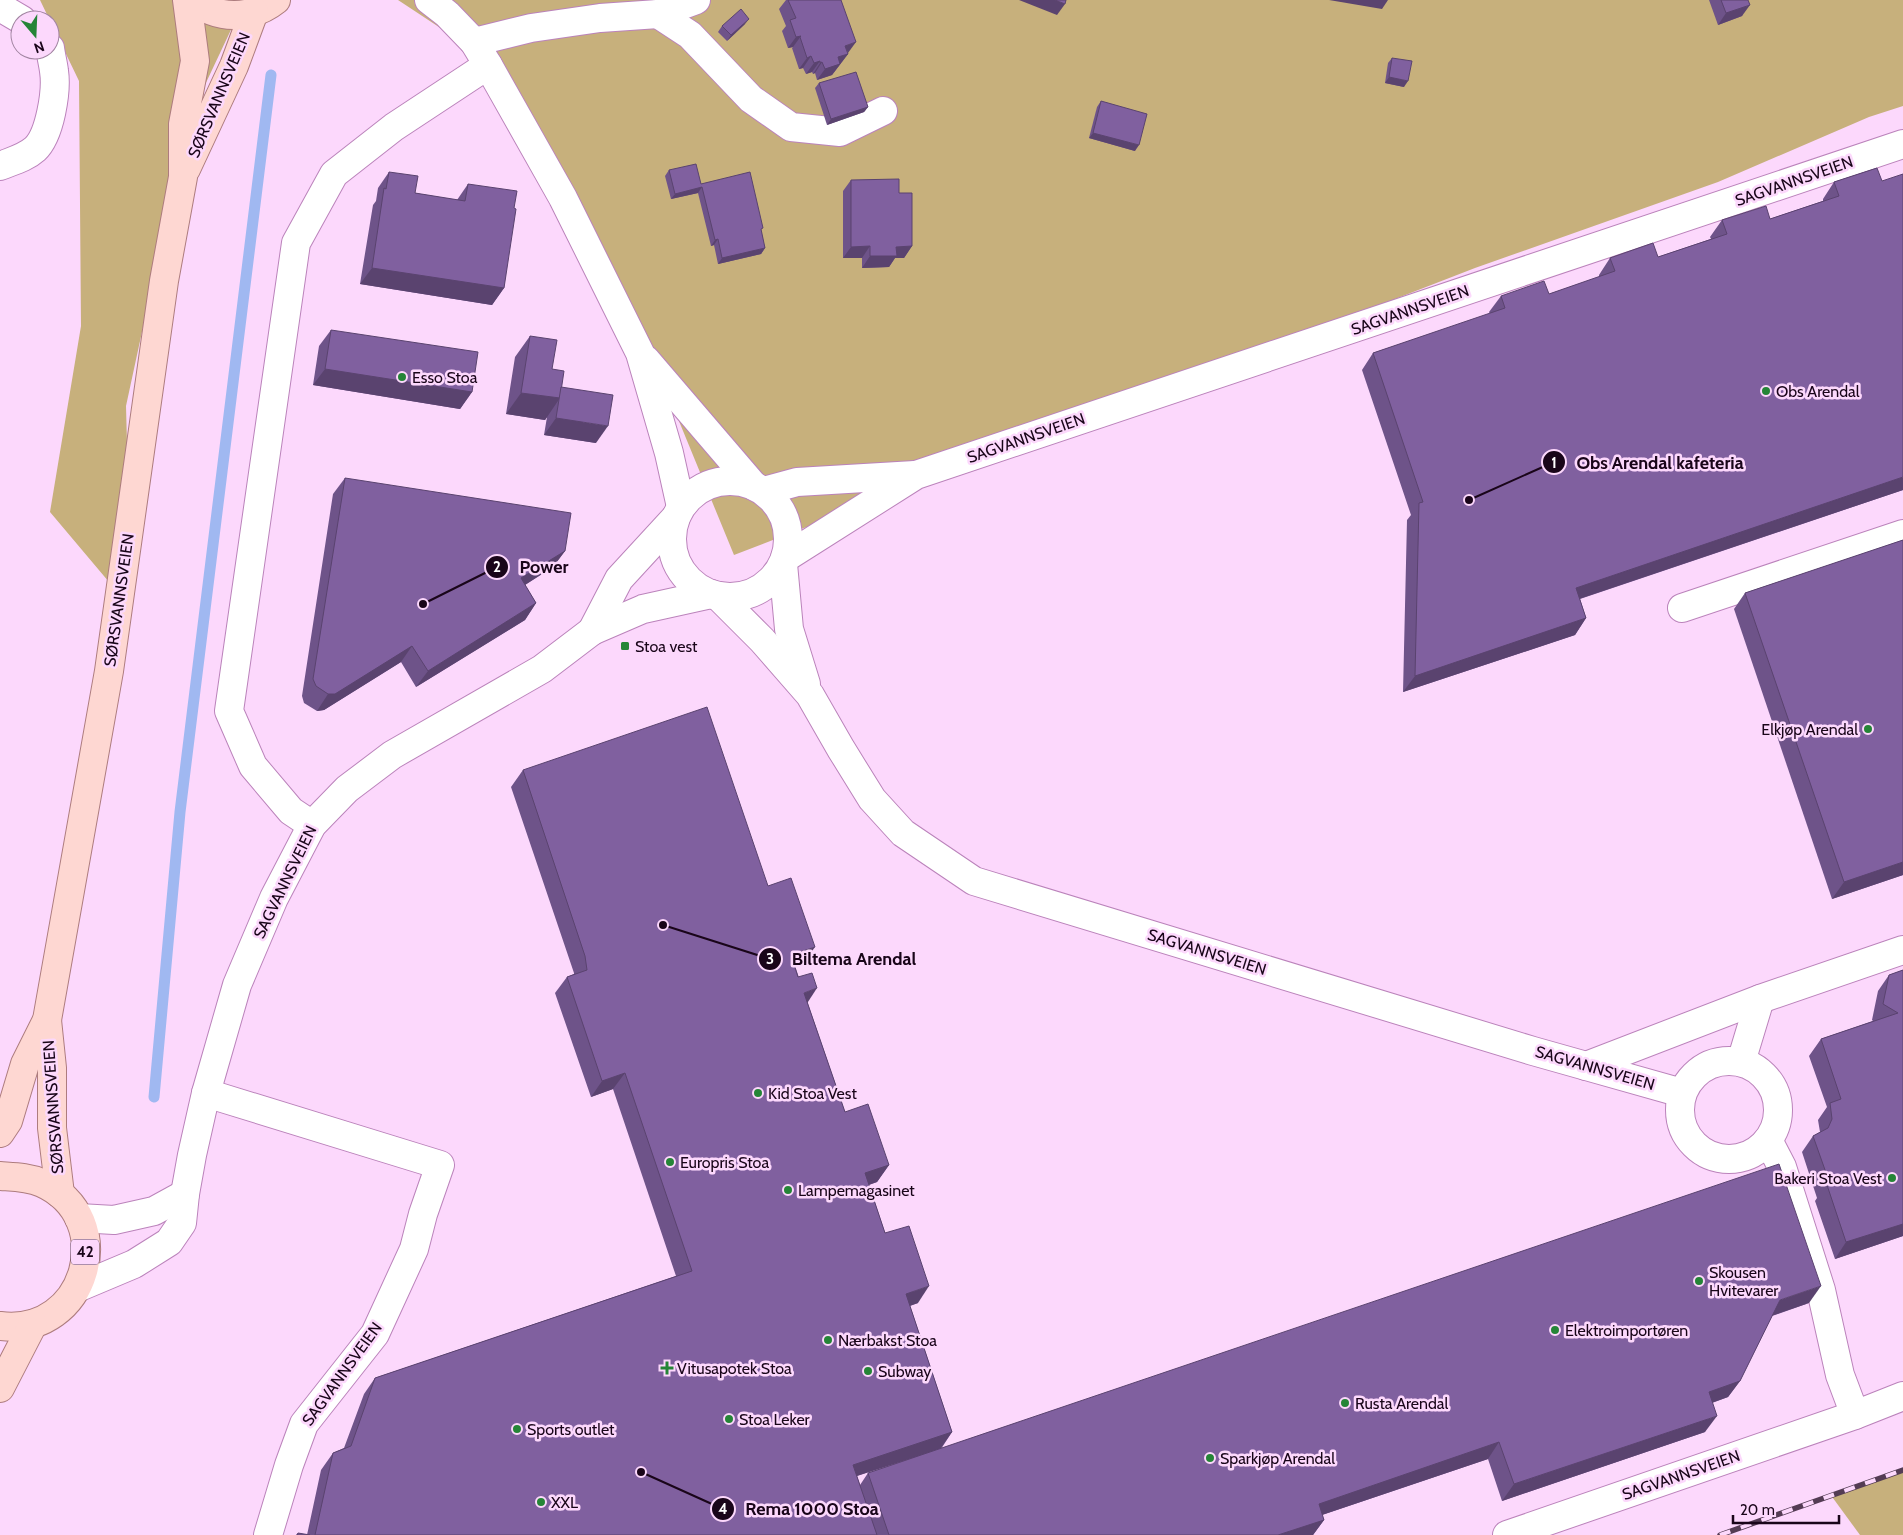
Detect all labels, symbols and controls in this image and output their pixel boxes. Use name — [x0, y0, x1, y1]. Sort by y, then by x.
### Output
north arrow — [10, 10, 60, 60]
street label: SØRSVANNSVEIEN — [184, 30, 254, 160]
text: N — [32, 37, 47, 57]
street label: SAGVANNSVEIEN — [1733, 152, 1855, 210]
street label: SAGVANNSVEIEN — [1349, 281, 1471, 339]
place label: Esso Stoa — [412, 368, 478, 387]
marker: Esso Stoa — [396, 371, 408, 383]
place label: Obs Arendal — [1776, 382, 1860, 401]
marker: Obs Arendal — [1760, 385, 1772, 397]
street label: SAGVANNSVEIEN — [965, 409, 1087, 467]
callout: Obs Arendal kafeteria — [1542, 446, 1754, 479]
text: Obs Arendal kafeteria — [1576, 452, 1744, 474]
text: 1 — [1551, 454, 1557, 472]
street label: SØRSVANNSVEIEN — [100, 532, 138, 668]
callout: Power — [484, 551, 578, 584]
text: Power — [520, 556, 568, 578]
text: 2 — [493, 558, 501, 576]
place label: Stoa vest — [635, 637, 698, 656]
marker: Stoa vest — [619, 640, 631, 652]
place label: Elkjøp Arendal — [1761, 720, 1858, 739]
marker: Elkjøp Arendal — [1862, 723, 1874, 735]
street label: SAGVANNSVEIEN — [249, 822, 321, 942]
street label: SAGVANNSVEIEN — [1145, 925, 1269, 979]
callout: Biltema Arendal — [757, 942, 927, 975]
text: Biltema Arendal — [792, 948, 916, 970]
text: 3 — [766, 950, 774, 968]
street label: SØRSVANNSVEIEN — [39, 1039, 67, 1175]
street label: SAGVANNSVEIEN — [1533, 1042, 1657, 1094]
place label: Kid Stoa Vest — [768, 1084, 857, 1103]
marker: Kid Stoa Vest — [752, 1087, 764, 1099]
place label: Europris Stoa — [680, 1153, 769, 1172]
marker: Europris Stoa — [664, 1156, 676, 1168]
place label: Bakeri Stoa Vest — [1774, 1169, 1883, 1188]
marker: Bakeri Stoa Vest — [1886, 1172, 1898, 1184]
place label: Lampemagasinet — [798, 1181, 915, 1200]
marker: Lampemagasinet — [782, 1184, 794, 1196]
road number: 42 — [71, 1240, 99, 1264]
place label: Skousen Hvitevarer — [1709, 1263, 1779, 1300]
marker: Skousen Hvitevarer — [1693, 1275, 1705, 1287]
street label: SAGVANNSVEIEN — [298, 1319, 386, 1429]
place label: Elektroimportøren — [1565, 1321, 1688, 1340]
marker: Elektroimportøren — [1549, 1324, 1561, 1336]
place label: Nærbakst Stoa — [838, 1331, 937, 1350]
marker: Nærbakst Stoa — [822, 1334, 834, 1346]
place label: Vitusapotek Stoa — [677, 1359, 792, 1378]
marker: Vitusapotek Stoa — [661, 1362, 673, 1374]
place label: Subway — [878, 1362, 931, 1381]
marker: Subway — [862, 1365, 874, 1377]
place label: Rusta Arendal — [1355, 1394, 1449, 1413]
marker: Rusta Arendal — [1339, 1397, 1351, 1409]
place label: Stoa Leker — [739, 1410, 811, 1429]
marker: Stoa Leker — [723, 1413, 735, 1425]
place label: Sports outlet — [527, 1420, 615, 1439]
marker: Sports outlet — [511, 1423, 523, 1435]
street label: SAGVANNSVEIEN — [1620, 1446, 1742, 1504]
place label: Sparkjøp Arendal — [1220, 1449, 1335, 1468]
marker: Sparkjøp Arendal — [1204, 1452, 1216, 1464]
callout: Rema 1000 Stoa — [711, 1492, 889, 1525]
scale bar — [1733, 1492, 1839, 1524]
place label: XXL — [551, 1493, 578, 1512]
marker: XXL — [535, 1496, 547, 1508]
text: Rema 1000 Stoa — [745, 1498, 879, 1520]
text: 4 — [718, 1500, 728, 1518]
text: 20 m — [1740, 1501, 1775, 1519]

